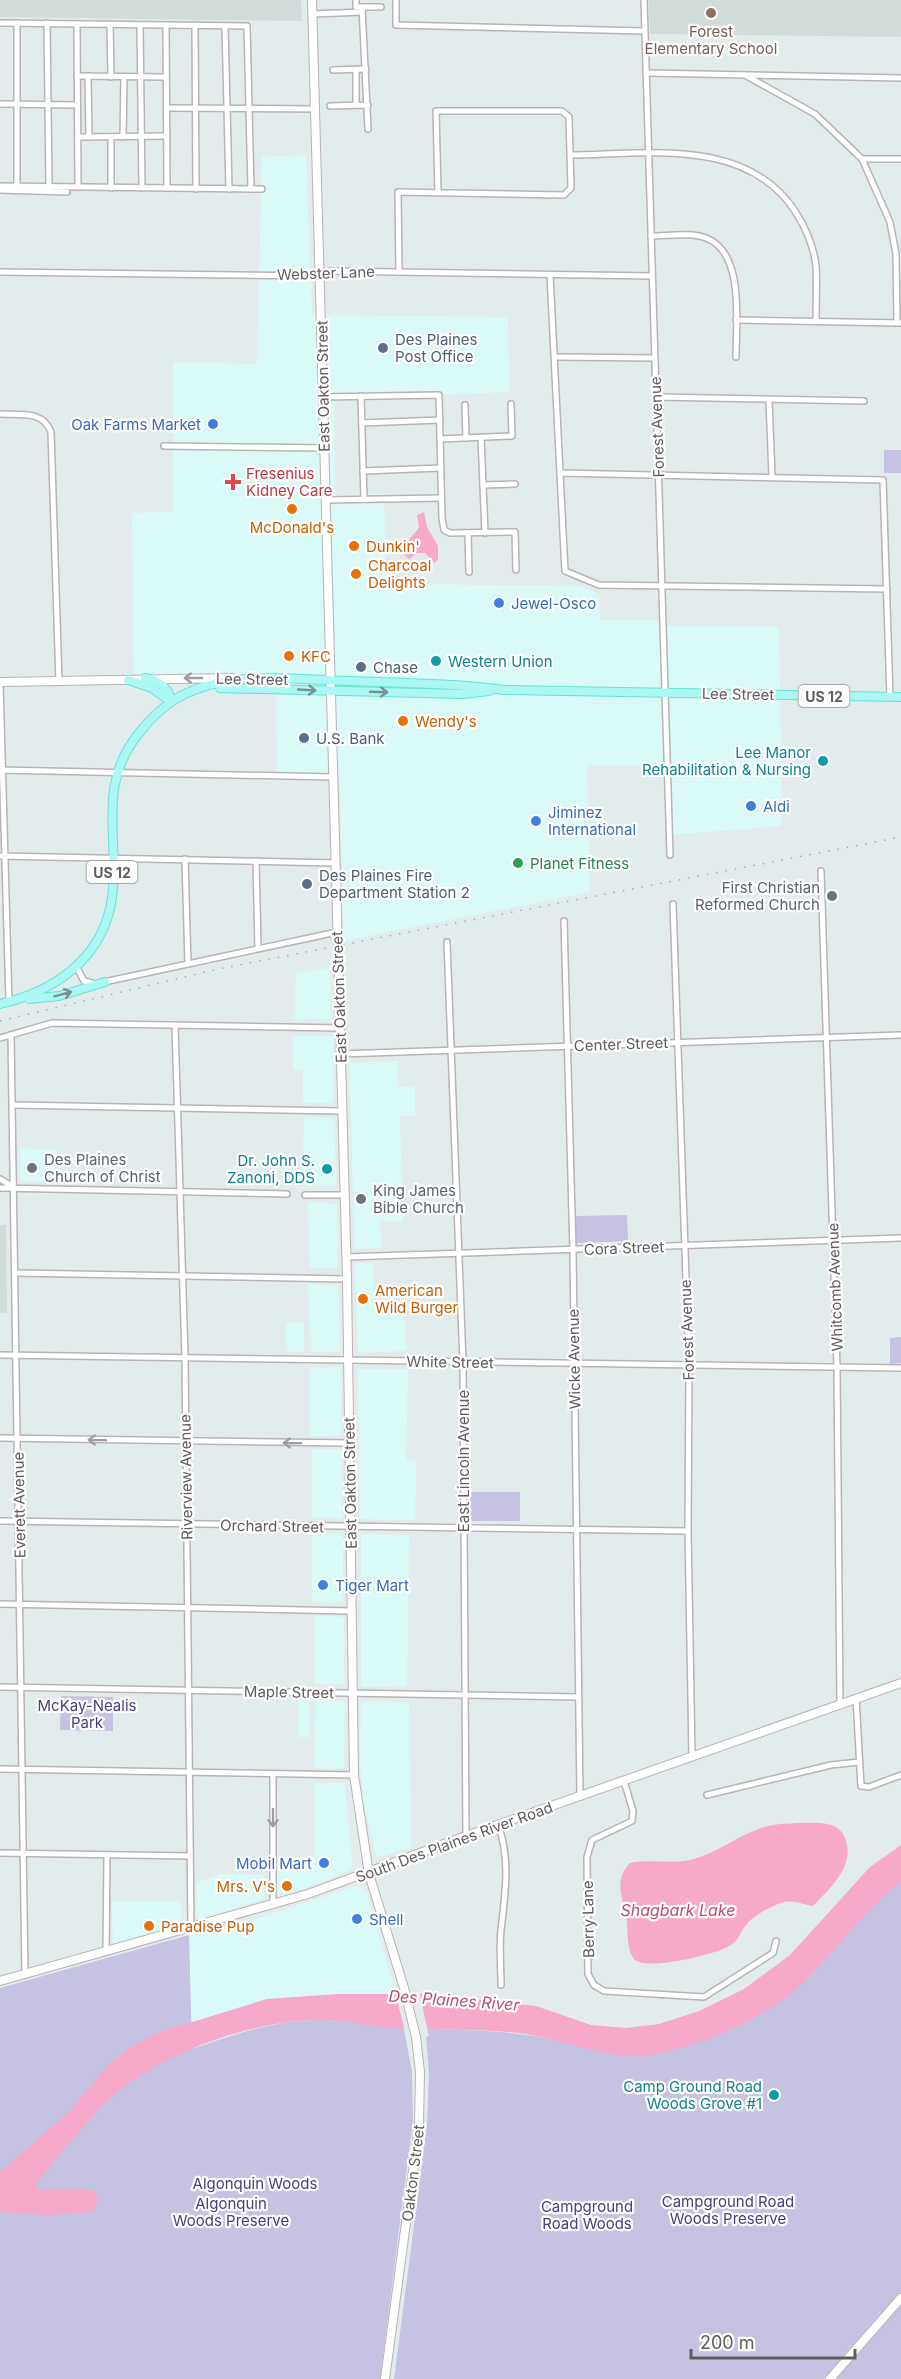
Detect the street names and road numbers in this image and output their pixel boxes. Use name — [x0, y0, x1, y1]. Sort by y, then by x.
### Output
street label: Webster Lane — [277, 262, 375, 284]
street label: East Oakton Street — [312, 320, 334, 452]
street label: Forest Avenue — [646, 376, 668, 478]
street label: Lee Street — [216, 669, 289, 689]
street label: Lee Street — [702, 684, 775, 704]
road number: US 12 — [798, 685, 850, 707]
road number: US 12 — [86, 861, 138, 883]
street label: East Oakton Street — [327, 931, 351, 1063]
street label: Center Street — [574, 1033, 669, 1055]
street label: Whitcomb Avenue — [823, 1222, 847, 1352]
street label: Cora Street — [583, 1237, 665, 1259]
street label: Forest Avenue — [676, 1279, 698, 1381]
street label: Wicke Avenue — [564, 1309, 584, 1409]
street label: White Street — [406, 1352, 494, 1372]
street label: East Lincoln Avenue — [454, 1390, 473, 1532]
street label: Riverview Avenue — [175, 1414, 197, 1540]
street label: East Oakton Street — [339, 1417, 361, 1549]
street label: Everett Avenue — [9, 1452, 29, 1558]
street label: Orchard Street — [220, 1516, 324, 1536]
street label: Maple Street — [244, 1682, 334, 1702]
street label: South Des Plaines River Road — [353, 1797, 555, 1887]
street label: Berry Lane — [578, 1880, 598, 1958]
street label: Oakton Street — [398, 2123, 428, 2222]

